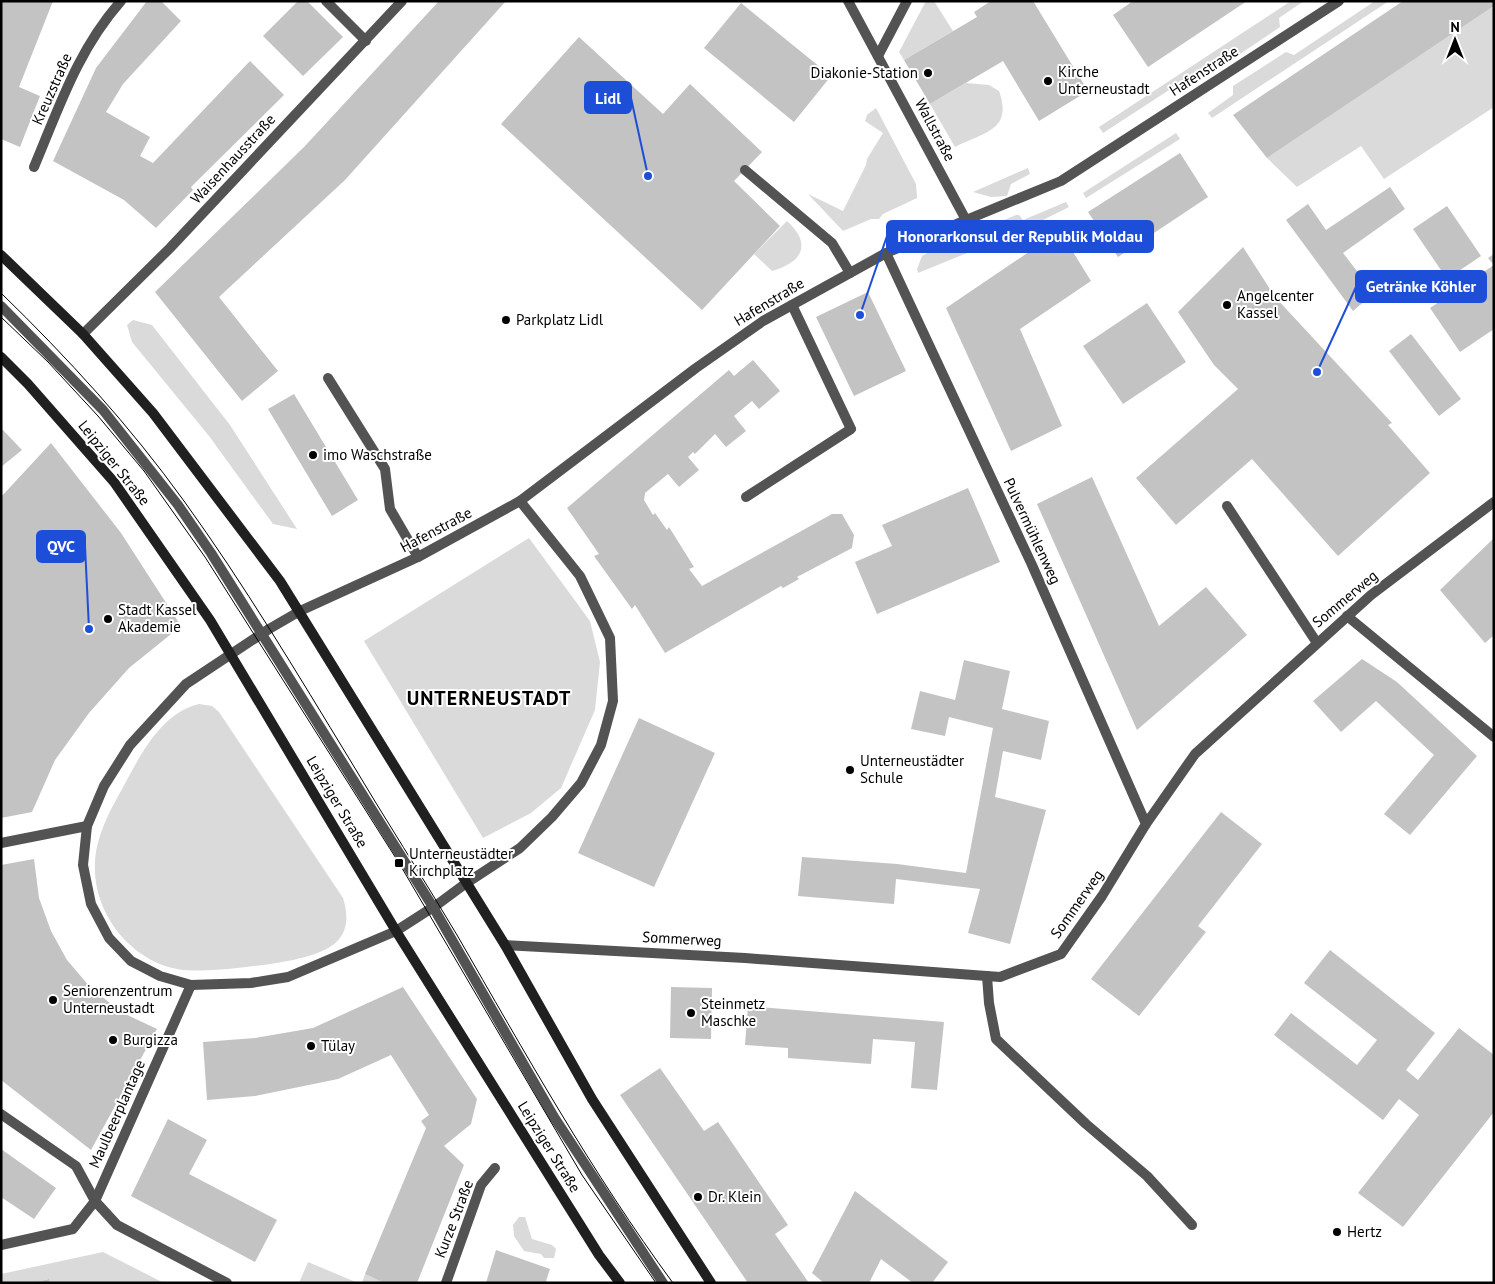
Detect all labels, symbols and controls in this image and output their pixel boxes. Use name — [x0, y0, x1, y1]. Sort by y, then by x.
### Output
north arrow — [1430, 15, 1480, 65]
text: N — [1450, 18, 1460, 36]
street label: Hafenstraße — [1166, 41, 1242, 100]
street label: Kreuzstraße — [27, 50, 76, 128]
place label: Kirche Unterneustadt — [1058, 62, 1150, 98]
place label: Diakonie-Station — [811, 63, 918, 82]
marker: Diakonie-Station — [922, 67, 934, 79]
marker: Kirche Unterneustadt — [1042, 75, 1054, 87]
callout: Lidl — [585, 82, 631, 113]
text: Lidl — [595, 88, 621, 108]
street label: Wallstraße — [911, 95, 960, 164]
street label: Waisenhausstraße — [186, 110, 279, 208]
callout: Honorarkonsul der Republik Moldau — [887, 221, 1153, 252]
text: Honorarkonsul der Republik Moldau — [897, 226, 1143, 246]
callout: Getränke Köhler — [1356, 271, 1486, 302]
street label: Hafenstraße — [730, 273, 807, 330]
text: Getränke Köhler — [1366, 276, 1477, 296]
place label: Angelcenter Kassel — [1237, 286, 1314, 322]
marker: Angelcenter Kassel — [1221, 299, 1233, 311]
place label: Parkplatz Lidl — [516, 310, 604, 329]
marker: Parkplatz Lidl — [500, 314, 512, 326]
street label: Leipziger Straße — [74, 416, 154, 509]
place label: imo Waschstraße — [323, 445, 432, 464]
marker: imo Waschstraße — [307, 449, 319, 461]
street label: Pulvermühlenweg — [1000, 475, 1065, 587]
street label: Hafenstraße — [397, 503, 475, 556]
callout: QVC — [37, 531, 85, 562]
text: QVC — [47, 536, 75, 556]
street label: Sommerweg — [1308, 566, 1381, 631]
place label: Stadt Kassel Akademie — [118, 600, 197, 636]
marker: Stadt Kassel Akademie — [102, 613, 114, 625]
district label: UNTERNEUSTADT — [407, 685, 571, 711]
place label: Unterneustädter Schule — [860, 751, 964, 787]
street label: Leipziger Straße — [303, 752, 372, 851]
marker: Unterneustädter Schule — [844, 764, 856, 776]
place label: Unterneustädter Kirchplatz — [409, 844, 513, 880]
marker: Unterneustädter Kirchplatz — [393, 857, 405, 869]
street label: Sommerweg — [1046, 866, 1107, 942]
street label: Sommerweg — [642, 927, 722, 950]
place label: Seniorenzentrum Unterneustadt — [63, 981, 173, 1017]
marker: Seniorenzentrum Unterneustadt — [47, 994, 59, 1006]
place label: Steinmetz Maschke — [701, 994, 765, 1030]
marker: Steinmetz Maschke — [685, 1007, 697, 1019]
place label: Burgizza — [123, 1030, 178, 1049]
marker: Burgizza — [107, 1034, 119, 1046]
place label: Tülay — [321, 1036, 355, 1055]
marker: Tülay — [305, 1040, 317, 1052]
street label: Maulbeerplantage — [84, 1057, 149, 1171]
street label: Leipziger Straße — [514, 1098, 585, 1196]
street label: Kurze Straße — [430, 1177, 477, 1261]
place label: Dr. Klein — [708, 1187, 761, 1206]
marker: Dr. Klein — [692, 1191, 704, 1203]
place label: Hertz — [1347, 1222, 1382, 1241]
marker: Hertz — [1331, 1226, 1343, 1238]

